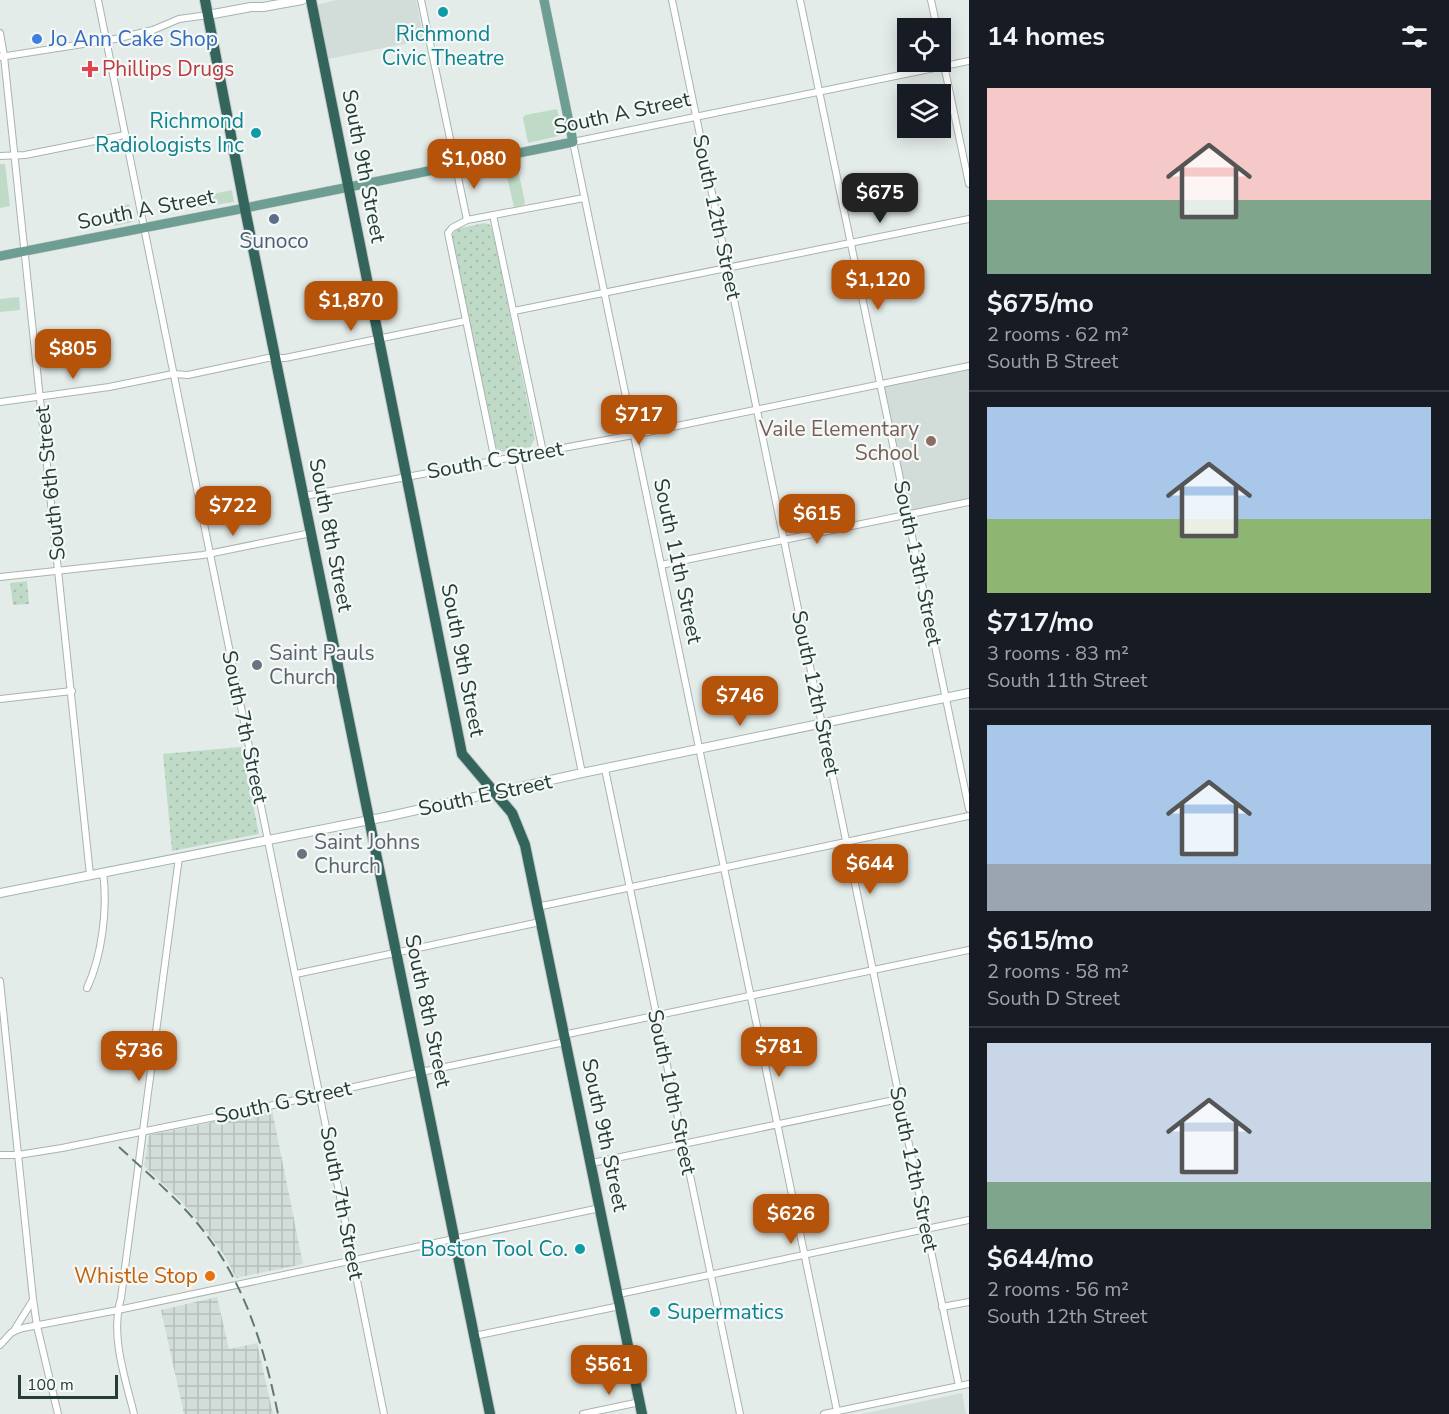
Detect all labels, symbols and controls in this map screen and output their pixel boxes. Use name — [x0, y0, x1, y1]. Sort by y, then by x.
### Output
marker: Richmond Civic Theatre — [436, 5, 450, 19]
map controls — [897, 18, 951, 138]
button: locate — [897, 18, 951, 72]
text: 14 homes — [987, 19, 1105, 54]
place label: Richmond Civic Theatre — [382, 20, 504, 72]
icon: filters — [1398, 20, 1431, 53]
place label: Jo Ann Cake Shop — [48, 25, 218, 53]
marker: Jo Ann Cake Shop — [30, 32, 44, 46]
place label: Phillips Drugs — [102, 55, 234, 83]
marker: Phillips Drugs — [83, 62, 97, 76]
button: layers — [897, 84, 951, 138]
street label: South A Street — [551, 85, 694, 141]
street label: South 9th Street — [335, 87, 393, 246]
place label: Richmond Radiologists Inc — [95, 107, 244, 159]
marker: Richmond Radiologists Inc — [249, 126, 263, 140]
icon: home — [1155, 127, 1263, 235]
street label: South 12th Street — [686, 132, 748, 303]
pin: $1,080 — [425, 139, 523, 190]
text: $1,080 — [442, 145, 506, 172]
pin: $675 — [844, 173, 916, 224]
text: $675 — [856, 179, 904, 206]
street label: South A Street — [75, 182, 218, 236]
marker: Sunoco — [267, 212, 281, 226]
place label: Sunoco — [239, 227, 309, 255]
pin: $1,120 — [829, 260, 927, 311]
text: $1,120 — [846, 266, 910, 293]
pin: $1,870 — [302, 281, 400, 332]
text: $675/mo — [987, 286, 1094, 321]
text: $1,870 — [319, 287, 383, 314]
text: 2 rooms · 62 m² — [987, 321, 1129, 348]
pin: $805 — [37, 329, 109, 380]
text: $805 — [49, 335, 97, 362]
text: South B Street — [987, 348, 1118, 375]
pin: $717 — [603, 395, 675, 446]
text: $717 — [615, 401, 663, 428]
street label: South 6th Street — [28, 404, 72, 562]
place label: Vaile Elementary School — [758, 415, 920, 467]
street label: South C Street — [425, 434, 566, 486]
marker: Vaile Elementary School — [924, 434, 938, 448]
icon: home — [1155, 446, 1263, 554]
street label: South 8th Street — [302, 456, 360, 615]
street label: South 11th Street — [647, 476, 709, 647]
street label: South 13th Street — [887, 478, 949, 649]
pin: $722 — [197, 486, 269, 537]
text: $722 — [209, 492, 257, 519]
pin: $615 — [781, 494, 853, 545]
text: $615 — [793, 500, 841, 527]
street label: South 9th Street — [434, 581, 492, 740]
text: $717/mo — [987, 605, 1094, 640]
street label: South 12th Street — [785, 608, 847, 779]
place label: Saint Pauls Church — [269, 639, 375, 691]
text: 3 rooms · 83 m² — [987, 640, 1129, 667]
street label: South 7th Street — [215, 648, 275, 807]
marker: Saint Pauls Church — [250, 658, 264, 672]
text: South 11th Street — [987, 667, 1147, 694]
pin: $746 — [704, 676, 776, 727]
text: $746 — [716, 682, 764, 709]
icon: home — [1155, 764, 1263, 872]
street label: South E Street — [416, 767, 555, 823]
place label: Saint Johns Church — [314, 828, 420, 880]
pin: $644 — [834, 844, 906, 895]
marker: Saint Johns Church — [295, 847, 309, 861]
text: $644 — [846, 850, 894, 877]
text: $615/mo — [987, 923, 1094, 958]
street label: South 8th Street — [398, 932, 458, 1091]
text: 2 rooms · 58 m² — [987, 958, 1129, 985]
text: South D Street — [987, 985, 1120, 1012]
street label: South 10th Street — [641, 1007, 703, 1178]
pin: $781 — [743, 1027, 815, 1078]
pin: $736 — [103, 1031, 175, 1082]
text: $781 — [755, 1033, 803, 1060]
text: $736 — [115, 1037, 163, 1064]
street label: South 9th Street — [575, 1056, 635, 1215]
street label: South G Street — [212, 1074, 355, 1130]
icon: home — [1155, 1082, 1263, 1190]
street label: South 12th Street — [883, 1084, 945, 1255]
street label: South 7th Street — [313, 1124, 371, 1283]
pin: $626 — [755, 1194, 827, 1245]
text: $626 — [767, 1200, 815, 1227]
place label: Boston Tool Co. — [420, 1235, 568, 1263]
text: $644/mo — [987, 1241, 1094, 1276]
marker: Boston Tool Co. — [573, 1242, 587, 1256]
place label: Whistle Stop — [74, 1262, 198, 1290]
marker: Whistle Stop — [203, 1269, 217, 1283]
text: 2 rooms · 56 m² — [987, 1276, 1129, 1303]
place label: Supermatics — [667, 1298, 784, 1326]
text: South 12th Street — [987, 1303, 1147, 1330]
marker: Supermatics — [648, 1305, 662, 1319]
pin: $561 — [573, 1345, 645, 1396]
text: $561 — [585, 1351, 633, 1378]
scale bar — [18, 1372, 118, 1400]
text: 100 m — [27, 1374, 74, 1396]

